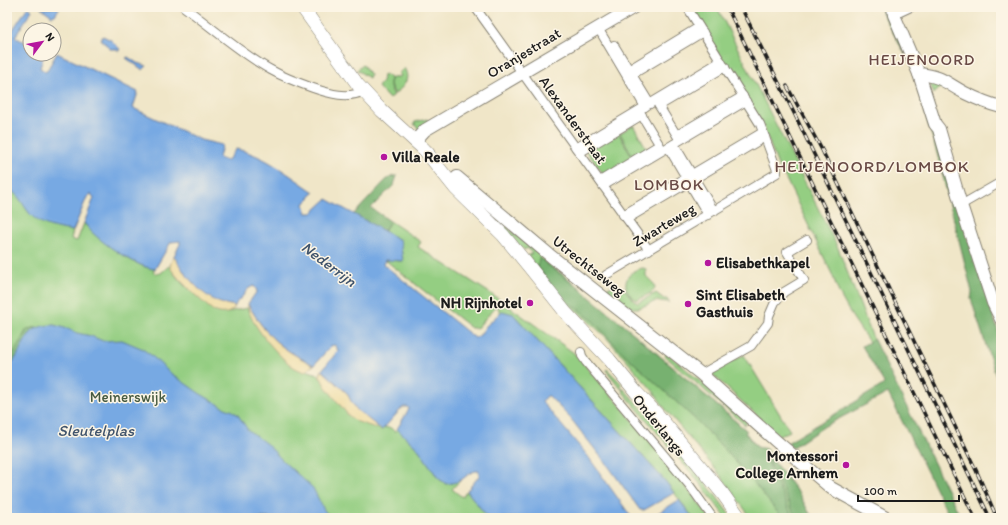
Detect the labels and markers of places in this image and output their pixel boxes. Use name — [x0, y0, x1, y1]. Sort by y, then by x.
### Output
place label: Villa Reale — [392, 148, 460, 166]
marker: Villa Reale — [379, 152, 389, 162]
place label: Elisabethkapel — [716, 254, 810, 273]
marker: Elisabethkapel — [703, 258, 713, 268]
place label: Sint Elisabeth Gasthuis — [696, 286, 786, 321]
place label: NH Rijnhotel — [441, 294, 523, 313]
marker: NH Rijnhotel — [525, 298, 535, 308]
marker: Sint Elisabeth Gasthuis — [683, 299, 693, 309]
place label: Montessori College Arnhem — [735, 447, 838, 483]
marker: Montessori College Arnhem — [841, 460, 851, 470]

